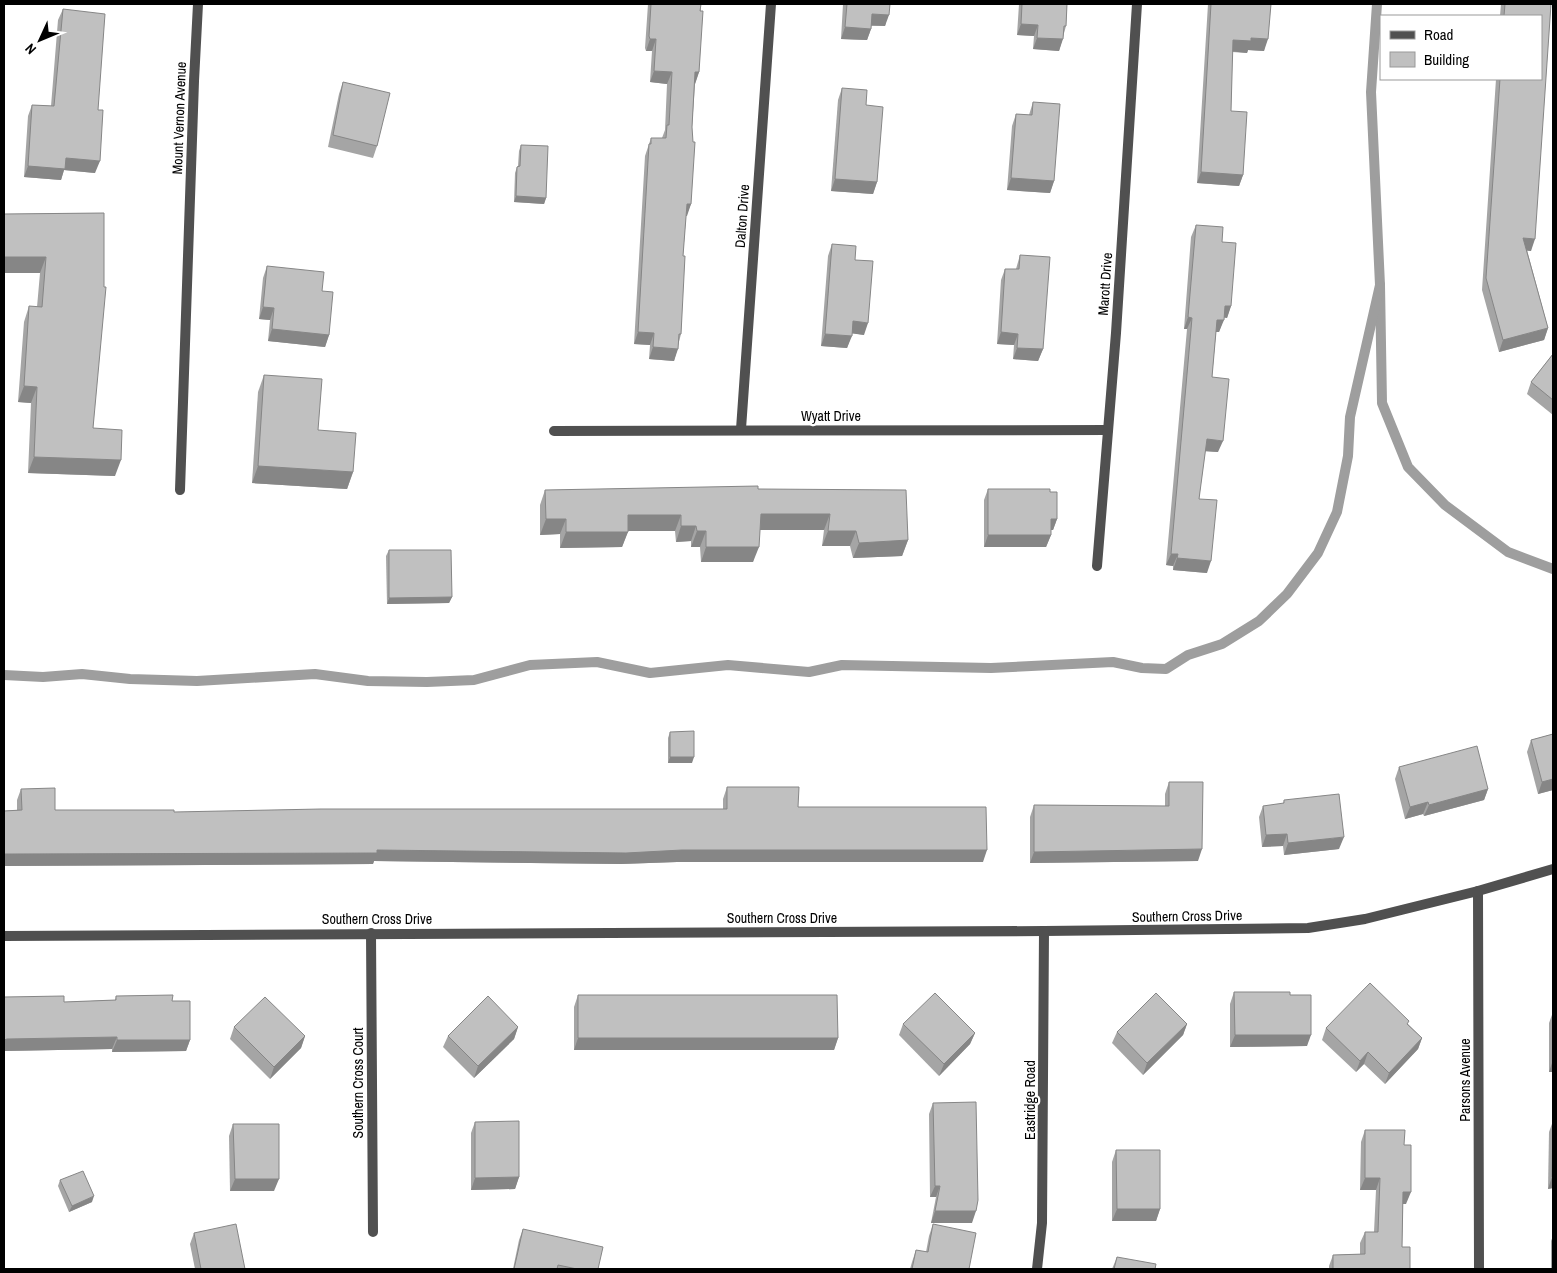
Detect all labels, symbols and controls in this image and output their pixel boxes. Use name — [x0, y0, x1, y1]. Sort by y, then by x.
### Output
north arrow — [15, 15, 65, 65]
legend — [1380, 15, 1542, 80]
text: Road — [1424, 24, 1453, 45]
text: N — [21, 40, 40, 58]
text: Building — [1424, 49, 1469, 70]
street label: Mount Vernon Avenue — [168, 61, 190, 175]
street label: Dalton Drive — [731, 184, 753, 248]
street label: Marott Drive — [1094, 252, 1116, 316]
street label: Wyatt Drive — [801, 407, 861, 425]
street label: Southern Cross Drive — [1132, 906, 1242, 926]
street label: Southern Cross Drive — [727, 909, 837, 927]
street label: Southern Cross Drive — [322, 910, 432, 928]
street label: Southern Cross Court — [349, 1027, 367, 1139]
street label: Parsons Avenue — [1456, 1038, 1474, 1122]
street label: Eastridge Road — [1021, 1060, 1039, 1140]

